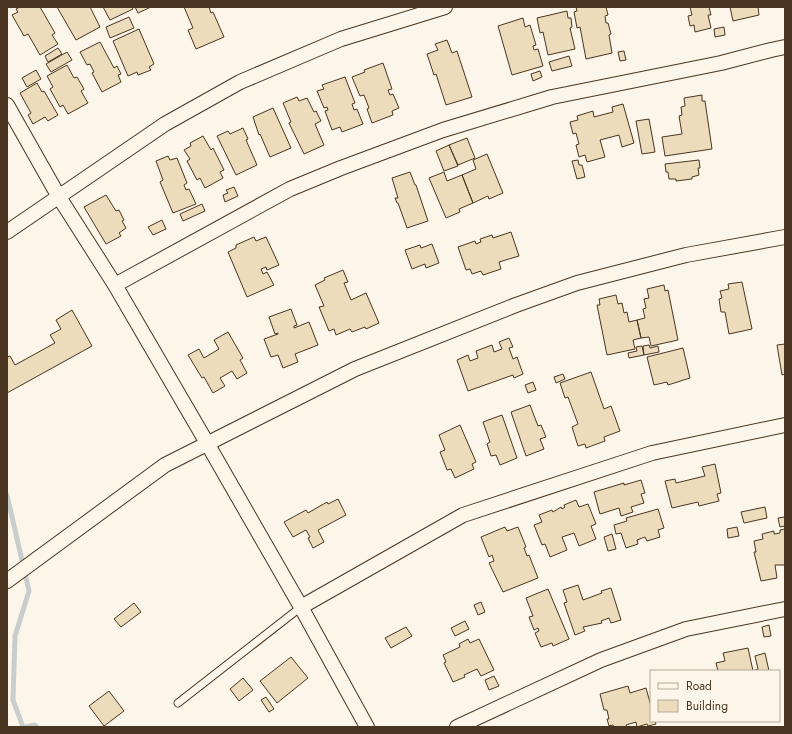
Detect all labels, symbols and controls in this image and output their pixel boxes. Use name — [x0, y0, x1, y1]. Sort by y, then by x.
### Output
legend — [650, 670, 780, 722]
text: Road — [686, 677, 712, 695]
text: Building — [686, 697, 728, 715]

